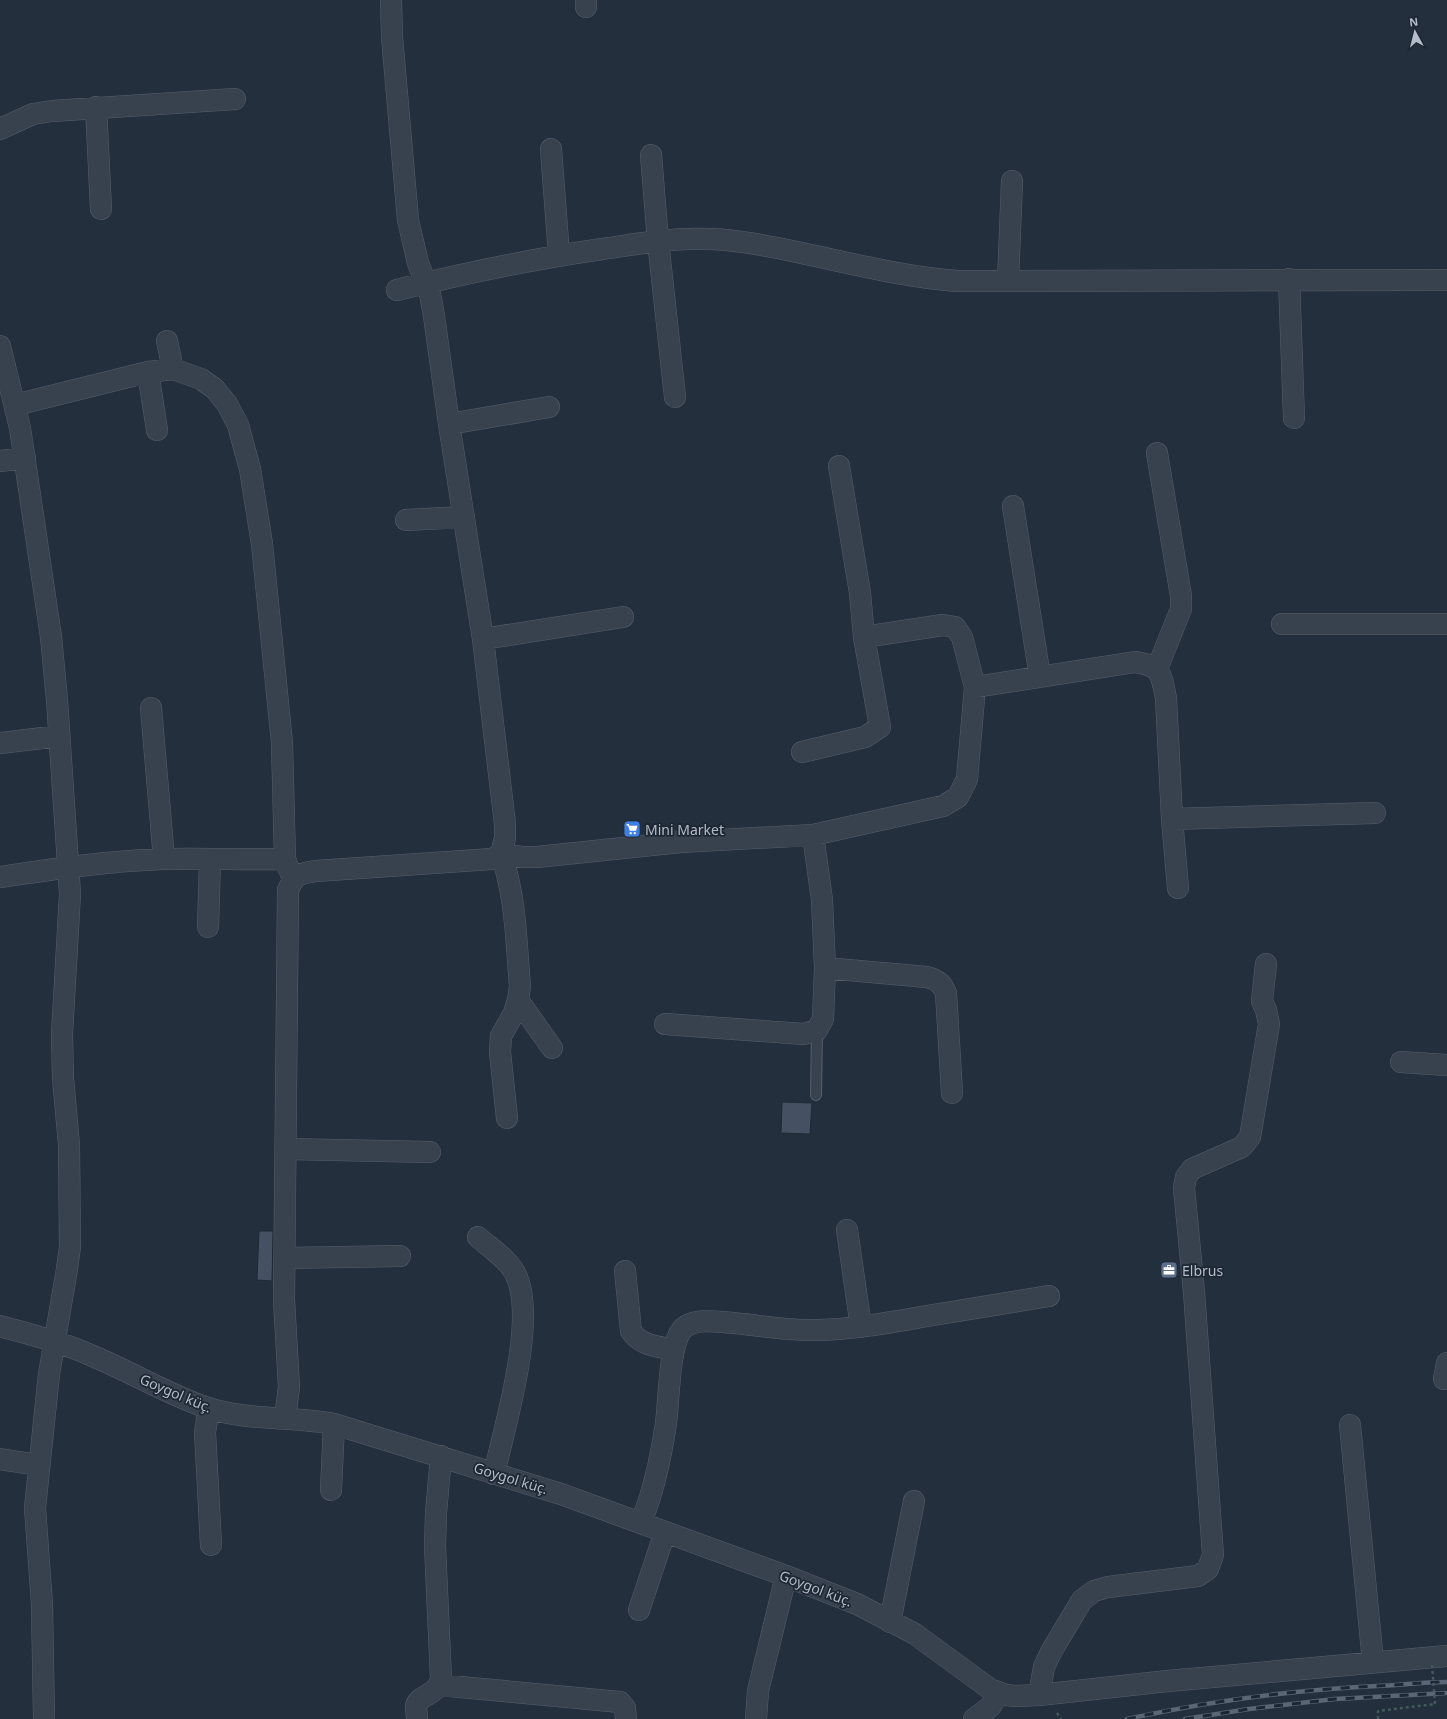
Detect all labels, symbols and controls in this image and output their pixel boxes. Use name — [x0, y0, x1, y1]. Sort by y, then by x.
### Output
north arrow — [1395, 12, 1435, 52]
text: N — [1408, 14, 1419, 30]
supermarket icon: Mini Market — [622, 819, 642, 839]
place label: Mini Market — [645, 820, 724, 839]
office icon: Elbrus — [1159, 1260, 1179, 1280]
place label: Elbrus — [1182, 1261, 1223, 1280]
street label: Goygol küç. — [137, 1369, 215, 1417]
street label: Goygol küç. — [472, 1458, 550, 1498]
street label: Goygol küç. — [777, 1565, 855, 1611]

